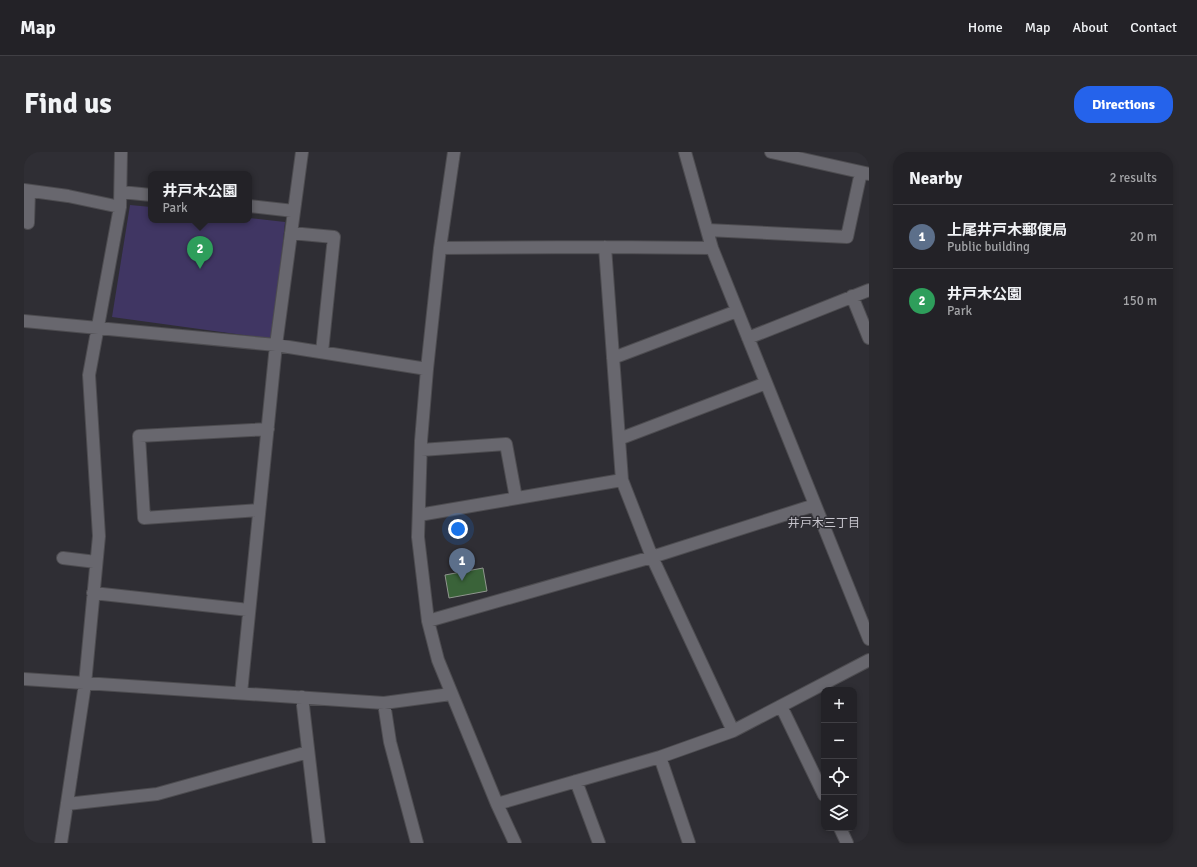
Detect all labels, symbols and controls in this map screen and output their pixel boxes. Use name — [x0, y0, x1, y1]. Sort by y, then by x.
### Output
text: Map — [20, 16, 56, 40]
text: Home — [968, 19, 1003, 36]
text: Map — [1025, 19, 1050, 36]
text: About — [1072, 19, 1108, 36]
text: Contact — [1130, 19, 1177, 36]
button: Directions — [1074, 86, 1173, 123]
text: Find us — [24, 87, 112, 121]
text: Nearby — [909, 168, 962, 189]
text: 2 results — [1109, 170, 1157, 186]
popup — [148, 171, 252, 223]
text: 井戸木公園 — [162, 182, 238, 200]
text: Park — [162, 200, 187, 216]
text: 上尾井戸木郵便局 — [947, 221, 1067, 239]
text: 1 — [918, 229, 926, 245]
text: 20 m — [1130, 229, 1157, 245]
pin: 2 — [187, 236, 213, 269]
text: Public building — [947, 239, 1030, 255]
text: 井戸木公園 — [947, 285, 1022, 303]
text: 2 — [918, 293, 926, 309]
text: 150 m — [1123, 293, 1157, 309]
text: Park — [947, 303, 972, 319]
district label: 井戸木三丁目 — [788, 516, 860, 531]
your location — [448, 519, 468, 539]
pin: 1 — [449, 548, 475, 581]
map controls — [821, 687, 857, 831]
button: + — [821, 687, 857, 723]
button: − — [821, 723, 857, 759]
button: locate — [821, 759, 857, 795]
button: layers — [821, 795, 857, 831]

